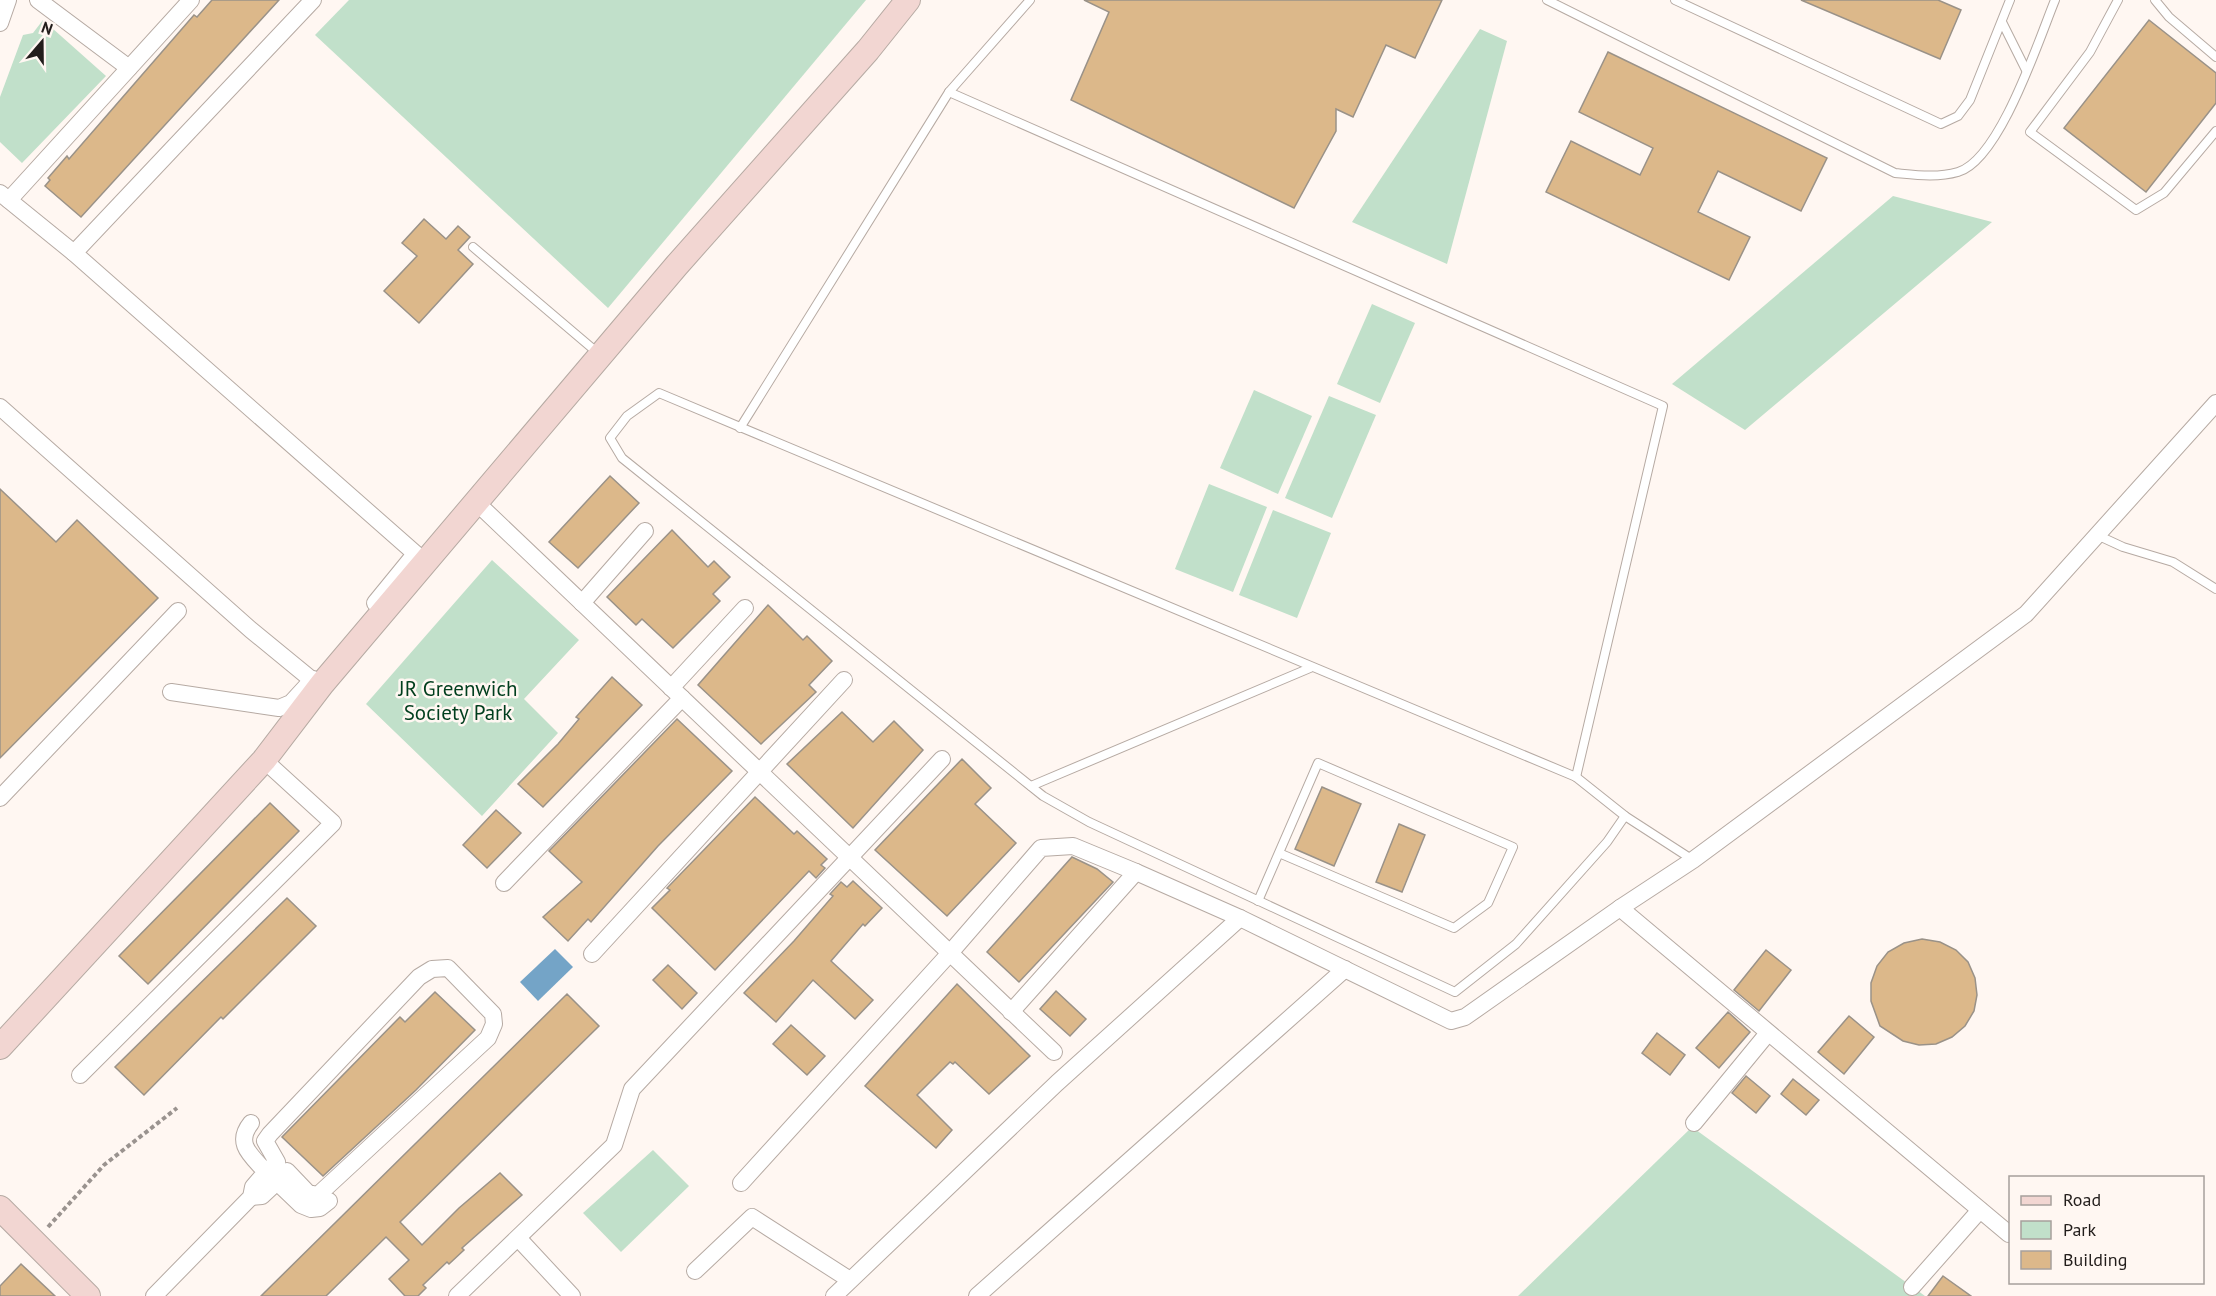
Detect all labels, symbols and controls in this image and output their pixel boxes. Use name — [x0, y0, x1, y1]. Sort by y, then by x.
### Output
north arrow — [12, 12, 72, 72]
text: N — [39, 17, 55, 39]
park label: JR Greenwich Society Park — [398, 675, 517, 726]
legend — [2009, 1176, 2204, 1284]
text: Road — [2063, 1188, 2101, 1211]
text: Park — [2063, 1218, 2096, 1241]
text: Building — [2063, 1248, 2127, 1271]

